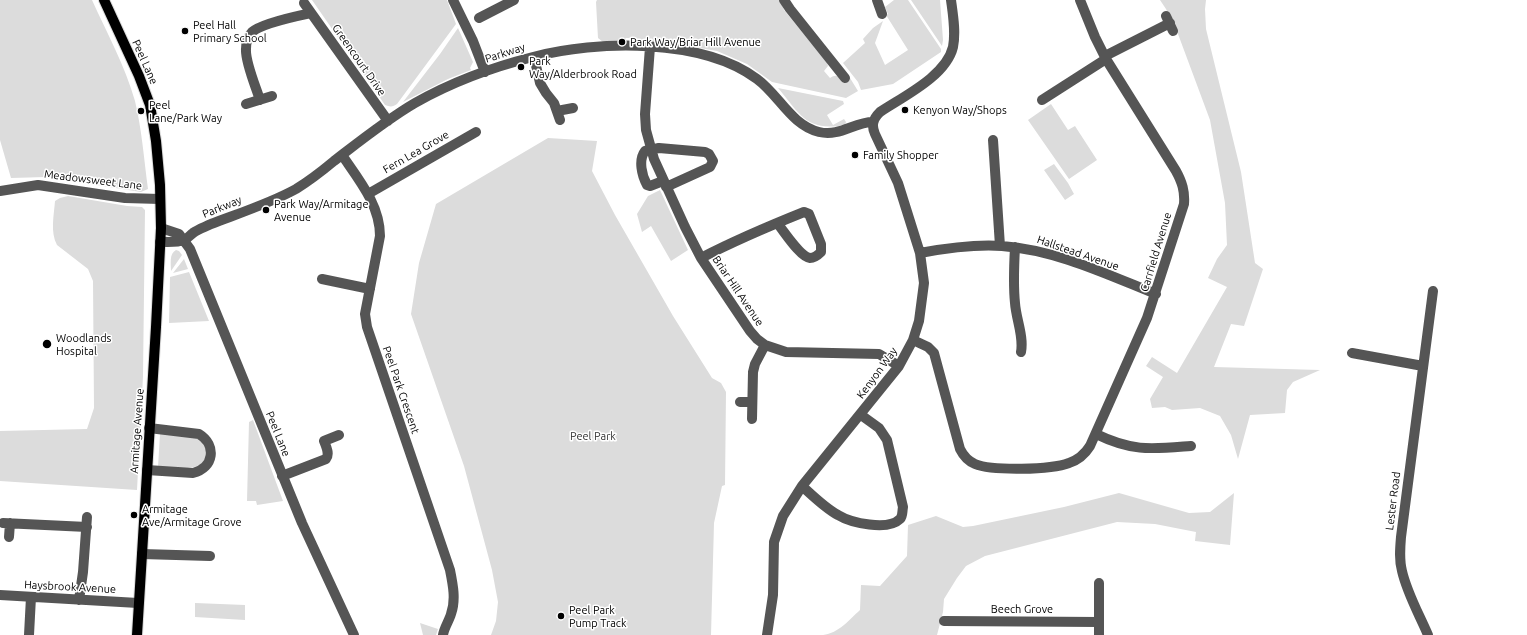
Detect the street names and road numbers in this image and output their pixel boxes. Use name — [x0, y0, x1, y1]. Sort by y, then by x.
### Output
street label: Greencourt Drive — [329, 22, 389, 98]
street label: Peel Lane — [129, 38, 161, 86]
street label: Parkway — [483, 40, 527, 66]
street label: Fern Lea Grove — [381, 128, 451, 176]
street label: Meadowsweet Lane — [43, 167, 143, 193]
street label: Parkway — [200, 193, 244, 221]
street label: Carrfield Avenue — [1138, 211, 1174, 293]
street label: Hallstead Avenue — [1035, 233, 1121, 273]
street label: Briar Hill Avenue — [710, 253, 766, 329]
street label: Peel Park Crescent — [380, 344, 422, 436]
street label: Kenyon Way — [854, 345, 900, 401]
street label: Armitage Avenue — [127, 388, 147, 474]
street label: Peel Lane — [263, 409, 293, 459]
street label: Lester Road — [1383, 471, 1403, 531]
street label: Haysbrook Avenue — [24, 578, 116, 596]
street label: Beech Grove — [991, 602, 1053, 616]

